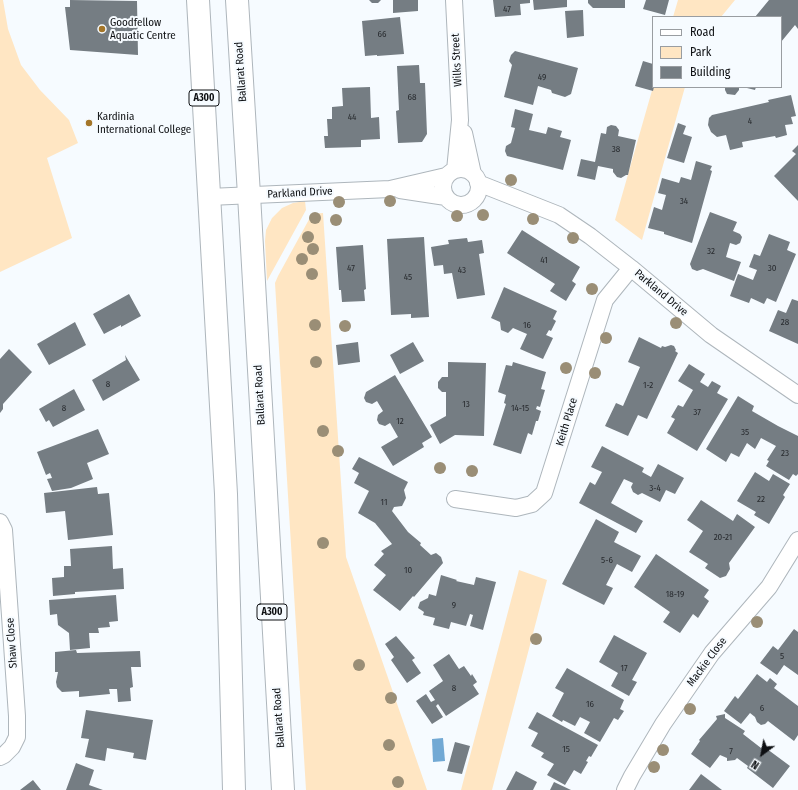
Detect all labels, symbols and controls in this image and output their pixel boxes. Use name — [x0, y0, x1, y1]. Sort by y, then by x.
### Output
house number: 47 — [503, 4, 511, 14]
place label: Goodfellow Aquatic Centre — [110, 16, 176, 42]
legend — [652, 16, 782, 88]
marker: Goodfellow Aquatic Centre — [97, 24, 107, 34]
text: Road — [690, 25, 715, 39]
house number: 66 — [378, 29, 386, 39]
street label: Wilks Street — [449, 33, 465, 87]
street label: Ballarat Road — [232, 41, 250, 103]
text: Park — [690, 45, 711, 59]
text: Building — [690, 65, 730, 79]
house number: 49 — [538, 72, 546, 82]
road number: A300 — [189, 90, 219, 106]
house number: 68 — [408, 92, 416, 102]
place label: Kardinia International College — [97, 110, 191, 136]
house number: 44 — [348, 112, 356, 122]
house number: 4 — [748, 116, 752, 126]
marker: Kardinia International College — [84, 118, 94, 128]
house number: 38 — [612, 144, 620, 154]
street label: Parkland Drive — [267, 185, 333, 201]
house number: 34 — [680, 196, 688, 206]
house number: 32 — [707, 246, 715, 256]
house number: 41 — [540, 255, 548, 265]
house number: 47 — [347, 263, 355, 273]
house number: 30 — [768, 263, 776, 273]
house number: 43 — [458, 265, 466, 275]
street label: Parkland Drive — [632, 267, 690, 319]
house number: 45 — [404, 272, 412, 282]
house number: 28 — [781, 317, 789, 327]
house number: 16 — [523, 320, 531, 330]
street label: Ballarat Road — [252, 365, 268, 425]
house number: 8 — [106, 379, 110, 389]
house number: 1-2 — [643, 380, 653, 390]
street label: Keith Place — [553, 396, 581, 448]
house number: 13 — [462, 399, 470, 409]
house number: 8 — [62, 403, 66, 413]
house number: 14-15 — [511, 403, 529, 413]
house number: 37 — [693, 407, 701, 417]
house number: 12 — [396, 416, 404, 426]
house number: 35 — [741, 427, 749, 437]
house number: 23 — [781, 448, 789, 458]
house number: 3-4 — [649, 483, 661, 493]
house number: 22 — [757, 494, 765, 504]
house number: 11 — [381, 497, 387, 507]
house number: 20-21 — [714, 532, 732, 542]
house number: 5-6 — [601, 555, 613, 565]
house number: 10 — [404, 565, 412, 575]
house number: 18-19 — [666, 589, 684, 599]
house number: 9 — [452, 600, 456, 610]
road number: A300 — [257, 604, 287, 620]
street label: Shaw Close — [4, 617, 20, 669]
street label: Mackie Close — [684, 635, 730, 689]
house number: 5 — [780, 651, 784, 661]
house number: 17 — [620, 663, 628, 673]
house number: 8 — [452, 683, 456, 693]
street label: Ballarat Road — [270, 687, 288, 749]
house number: 16 — [586, 699, 594, 709]
house number: 6 — [760, 703, 764, 713]
north arrow — [742, 734, 782, 774]
house number: 15 — [562, 744, 570, 754]
house number: 7 — [729, 746, 733, 756]
text: N — [749, 757, 762, 772]

